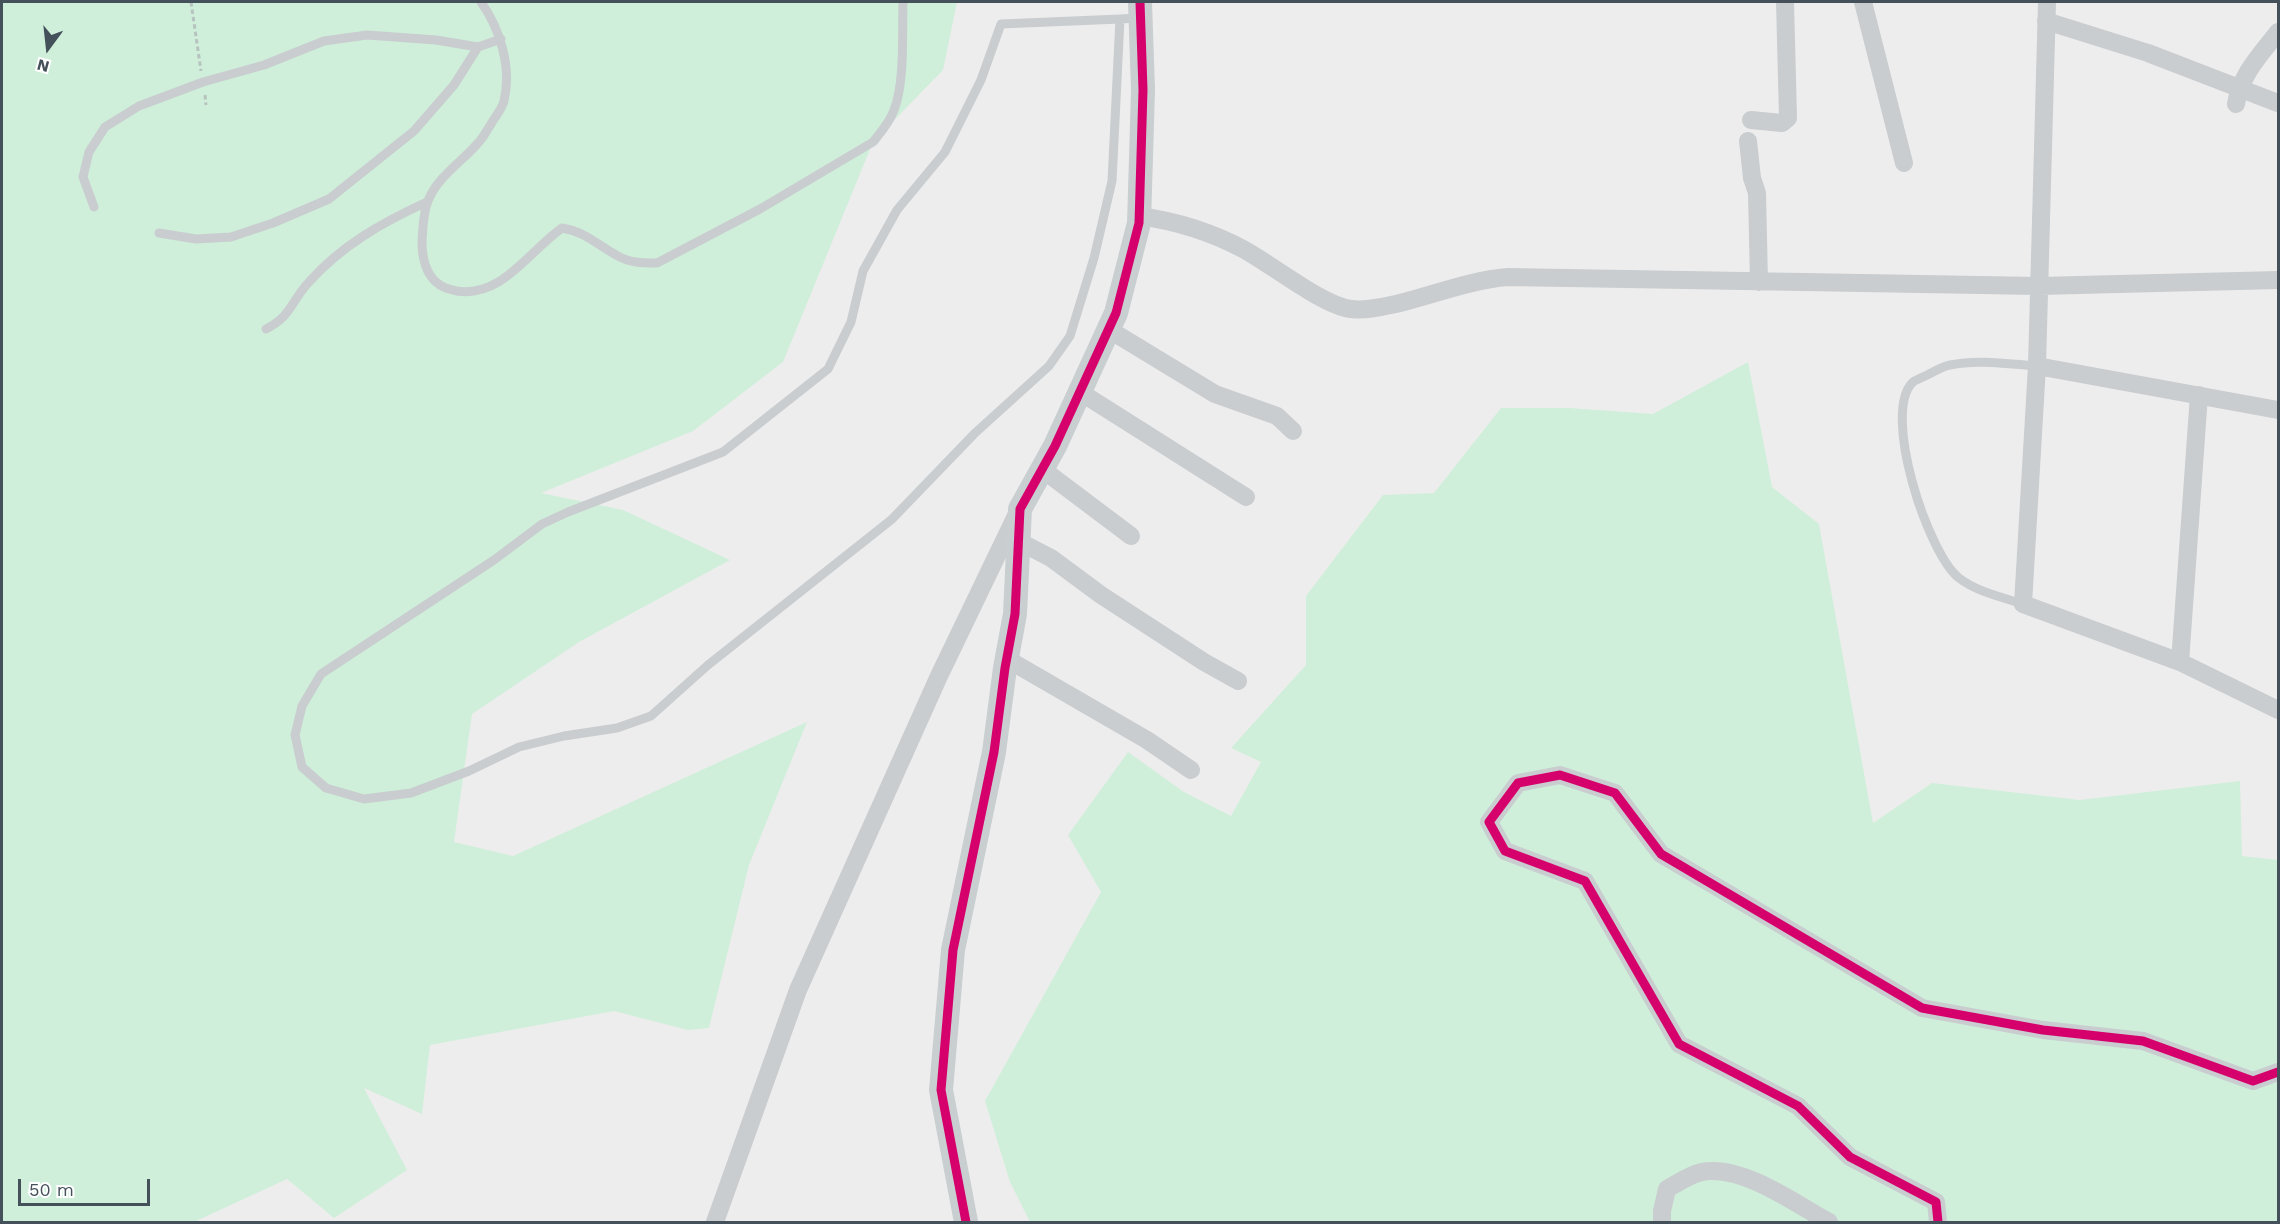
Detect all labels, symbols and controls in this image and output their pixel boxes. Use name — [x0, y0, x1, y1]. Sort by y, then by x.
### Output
north arrow — [18, 18, 78, 78]
text: N — [35, 55, 51, 77]
scale bar — [21, 1167, 153, 1205]
text: 50 m — [29, 1179, 74, 1200]

